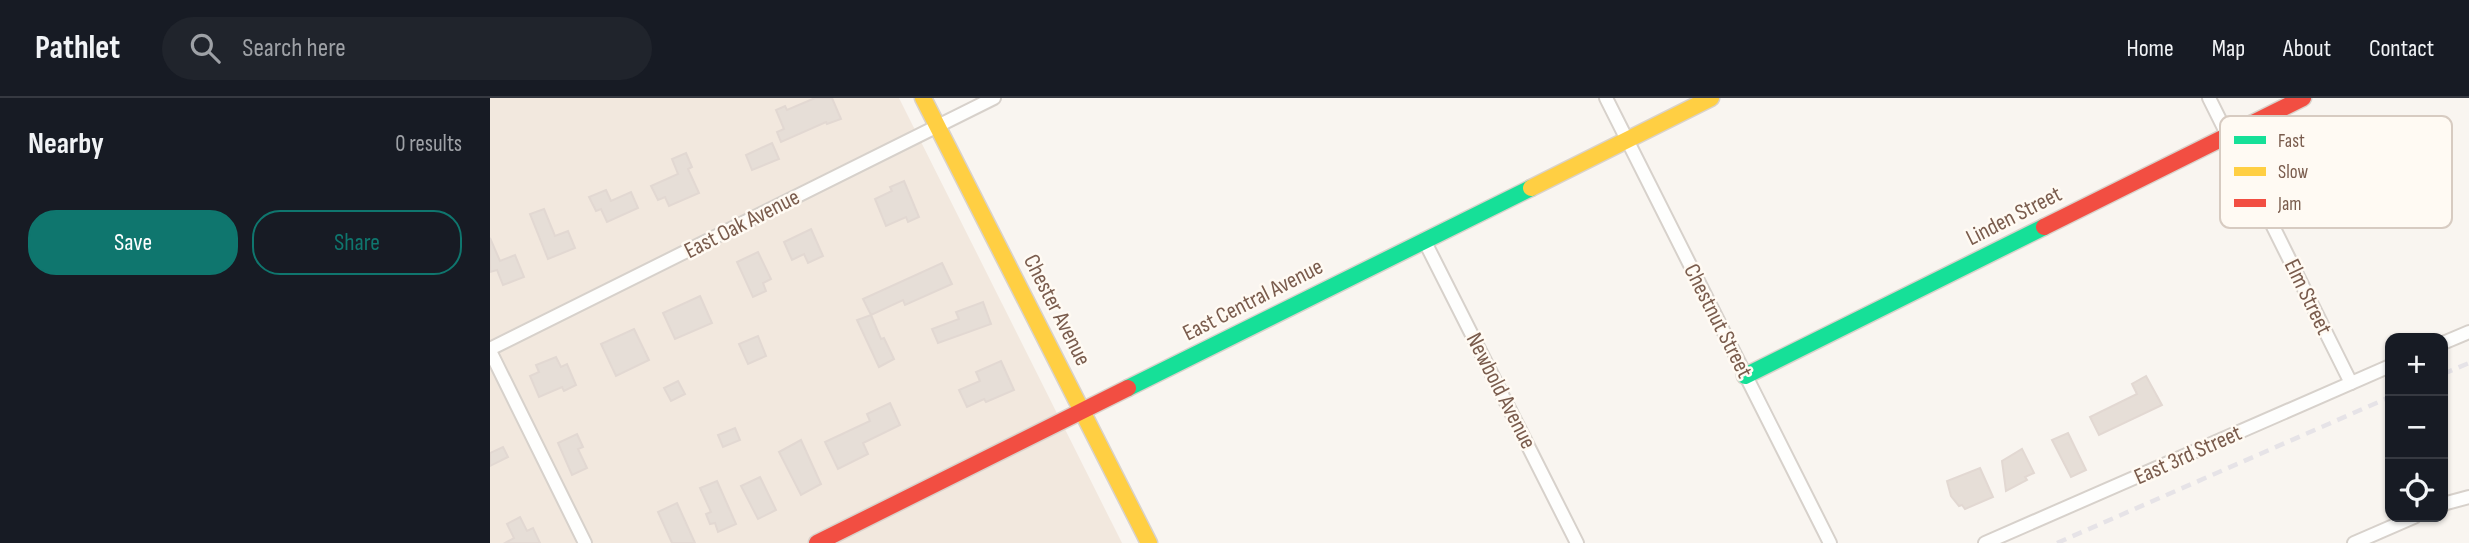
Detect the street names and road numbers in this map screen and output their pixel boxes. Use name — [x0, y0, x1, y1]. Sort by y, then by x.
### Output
street label: Linden Street — [1962, 180, 2066, 252]
street label: East Oak Avenue — [680, 183, 804, 265]
street label: Chester Avenue — [1017, 250, 1097, 370]
street label: East Central Avenue — [1178, 253, 1328, 347]
street label: Elm Street — [2278, 255, 2338, 339]
street label: Chestnut Street — [1677, 259, 1759, 383]
street label: Newbold Avenue — [1460, 328, 1542, 454]
street label: East 3rd Street — [2130, 419, 2246, 491]

